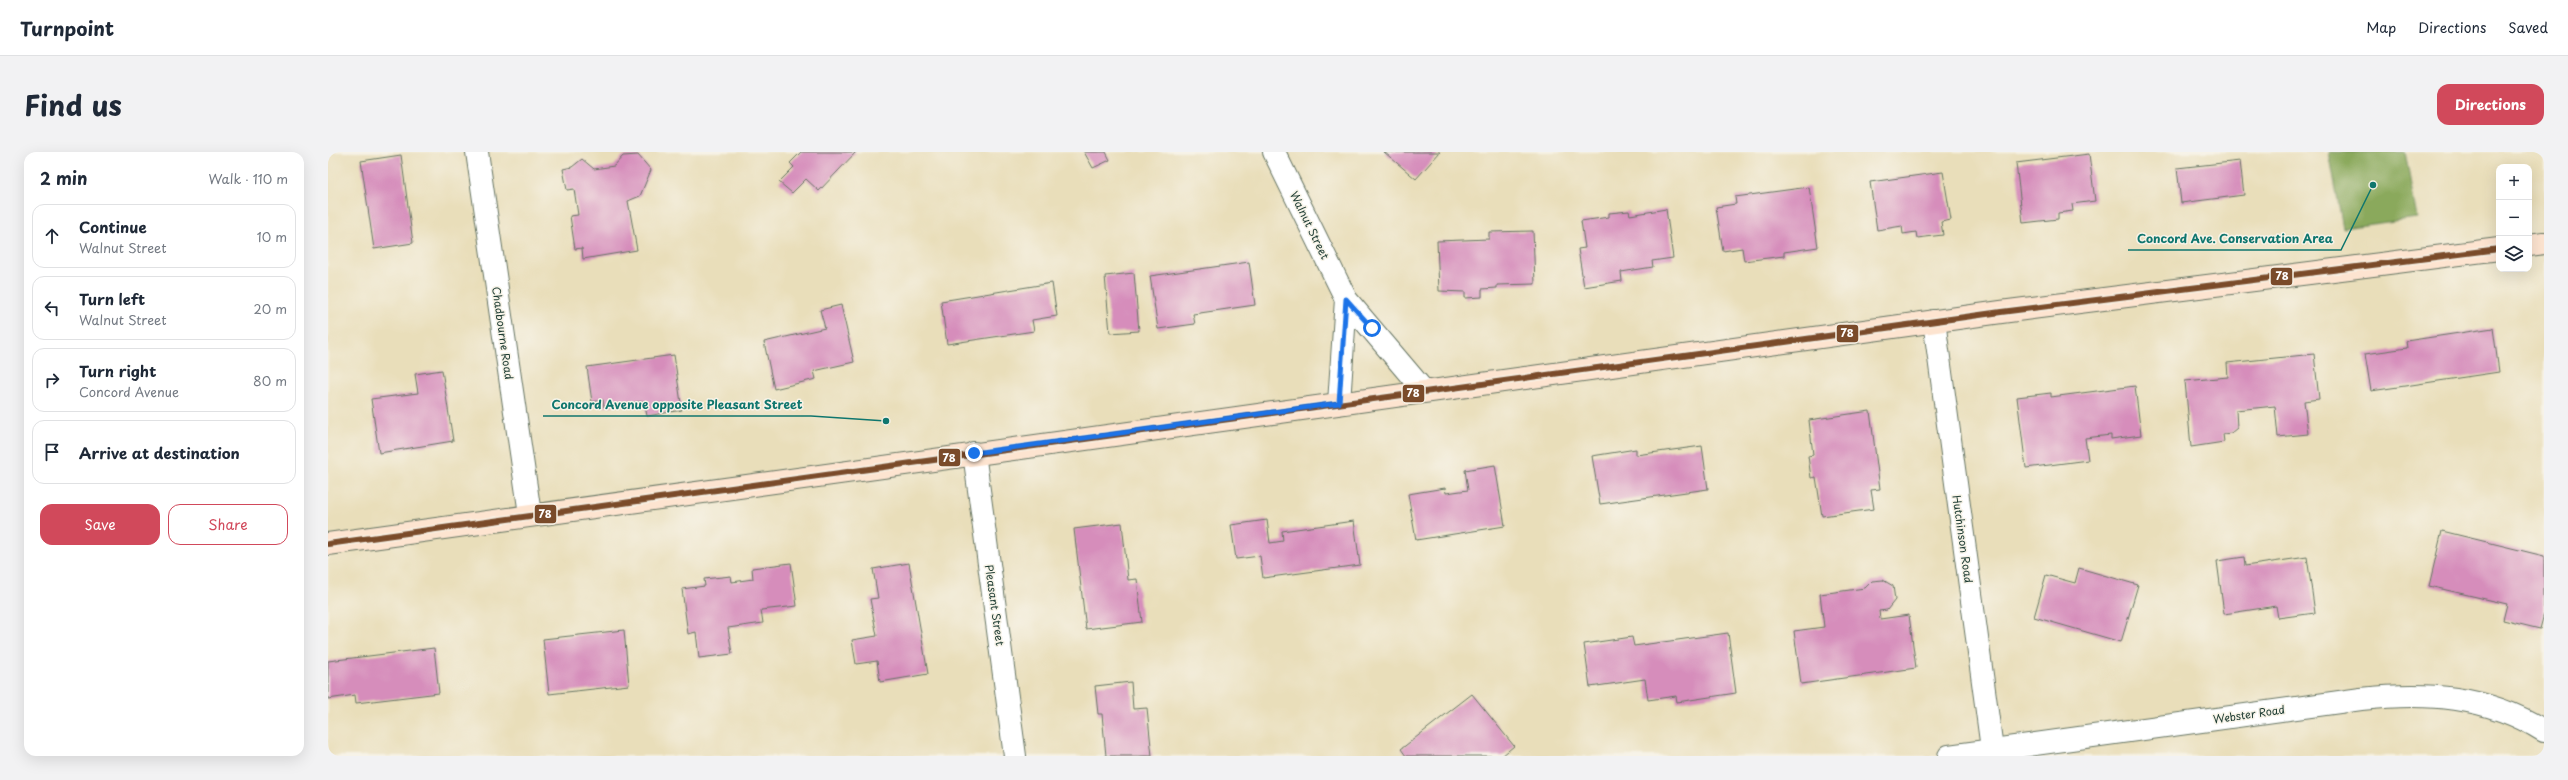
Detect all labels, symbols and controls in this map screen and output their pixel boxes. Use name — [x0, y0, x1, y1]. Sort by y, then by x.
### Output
text: Turnpoint — [20, 14, 114, 42]
text: Map — [2366, 17, 2396, 38]
text: Directions — [2418, 17, 2486, 38]
text: Saved — [2508, 17, 2548, 38]
text: Find us — [24, 83, 122, 126]
button: Directions — [2437, 84, 2544, 125]
map controls — [2496, 164, 2532, 272]
button: + — [2496, 164, 2532, 200]
text: 2 min — [40, 165, 87, 191]
text: Walk · 110 m — [209, 169, 288, 188]
street label: Walnut Street — [1286, 188, 1334, 263]
button: − — [2496, 200, 2532, 236]
text: Continue — [79, 215, 147, 238]
icon: ahead — [41, 225, 63, 247]
callout: Concord Ave. Conservation Area — [2128, 226, 2341, 250]
text: 10 m — [257, 227, 287, 246]
text: Concord Ave. Conservation Area — [2137, 229, 2334, 247]
button: layers — [2496, 236, 2532, 272]
text: Walnut Street — [79, 238, 167, 257]
line badge: 78 — [2270, 267, 2293, 286]
text: 78 — [2275, 267, 2289, 284]
street label: Chadbourne Road — [488, 285, 518, 381]
text: Turn left — [79, 287, 145, 310]
icon: left — [41, 297, 63, 319]
text: 20 m — [253, 299, 287, 318]
text: Walnut Street — [79, 310, 167, 329]
route start — [1363, 319, 1381, 337]
line badge: 78 — [1836, 324, 1859, 343]
text: 78 — [1840, 324, 1854, 341]
text: Turn right — [79, 359, 156, 382]
icon: right — [41, 369, 63, 391]
text: 80 m — [253, 371, 287, 390]
text: Concord Avenue — [79, 382, 179, 401]
line badge: 78 — [1402, 384, 1425, 403]
text: 78 — [1406, 384, 1420, 401]
callout: Concord Avenue opposite Pleasant Street — [543, 392, 811, 416]
text: Concord Avenue opposite Pleasant Street — [551, 395, 803, 413]
icon: arrive — [41, 441, 63, 463]
text: Arrive at destination — [79, 441, 240, 464]
route end — [965, 444, 983, 462]
line badge: 78 — [938, 448, 961, 467]
text: 78 — [942, 449, 956, 466]
street label: Hutchinson Road — [1948, 494, 1978, 584]
button: Save — [40, 504, 160, 545]
button: Share — [168, 504, 288, 545]
line badge: 78 — [534, 504, 557, 524]
text: 78 — [538, 505, 552, 522]
street label: Pleasant Street — [981, 563, 1009, 647]
street label: Webster Road — [2212, 701, 2286, 727]

